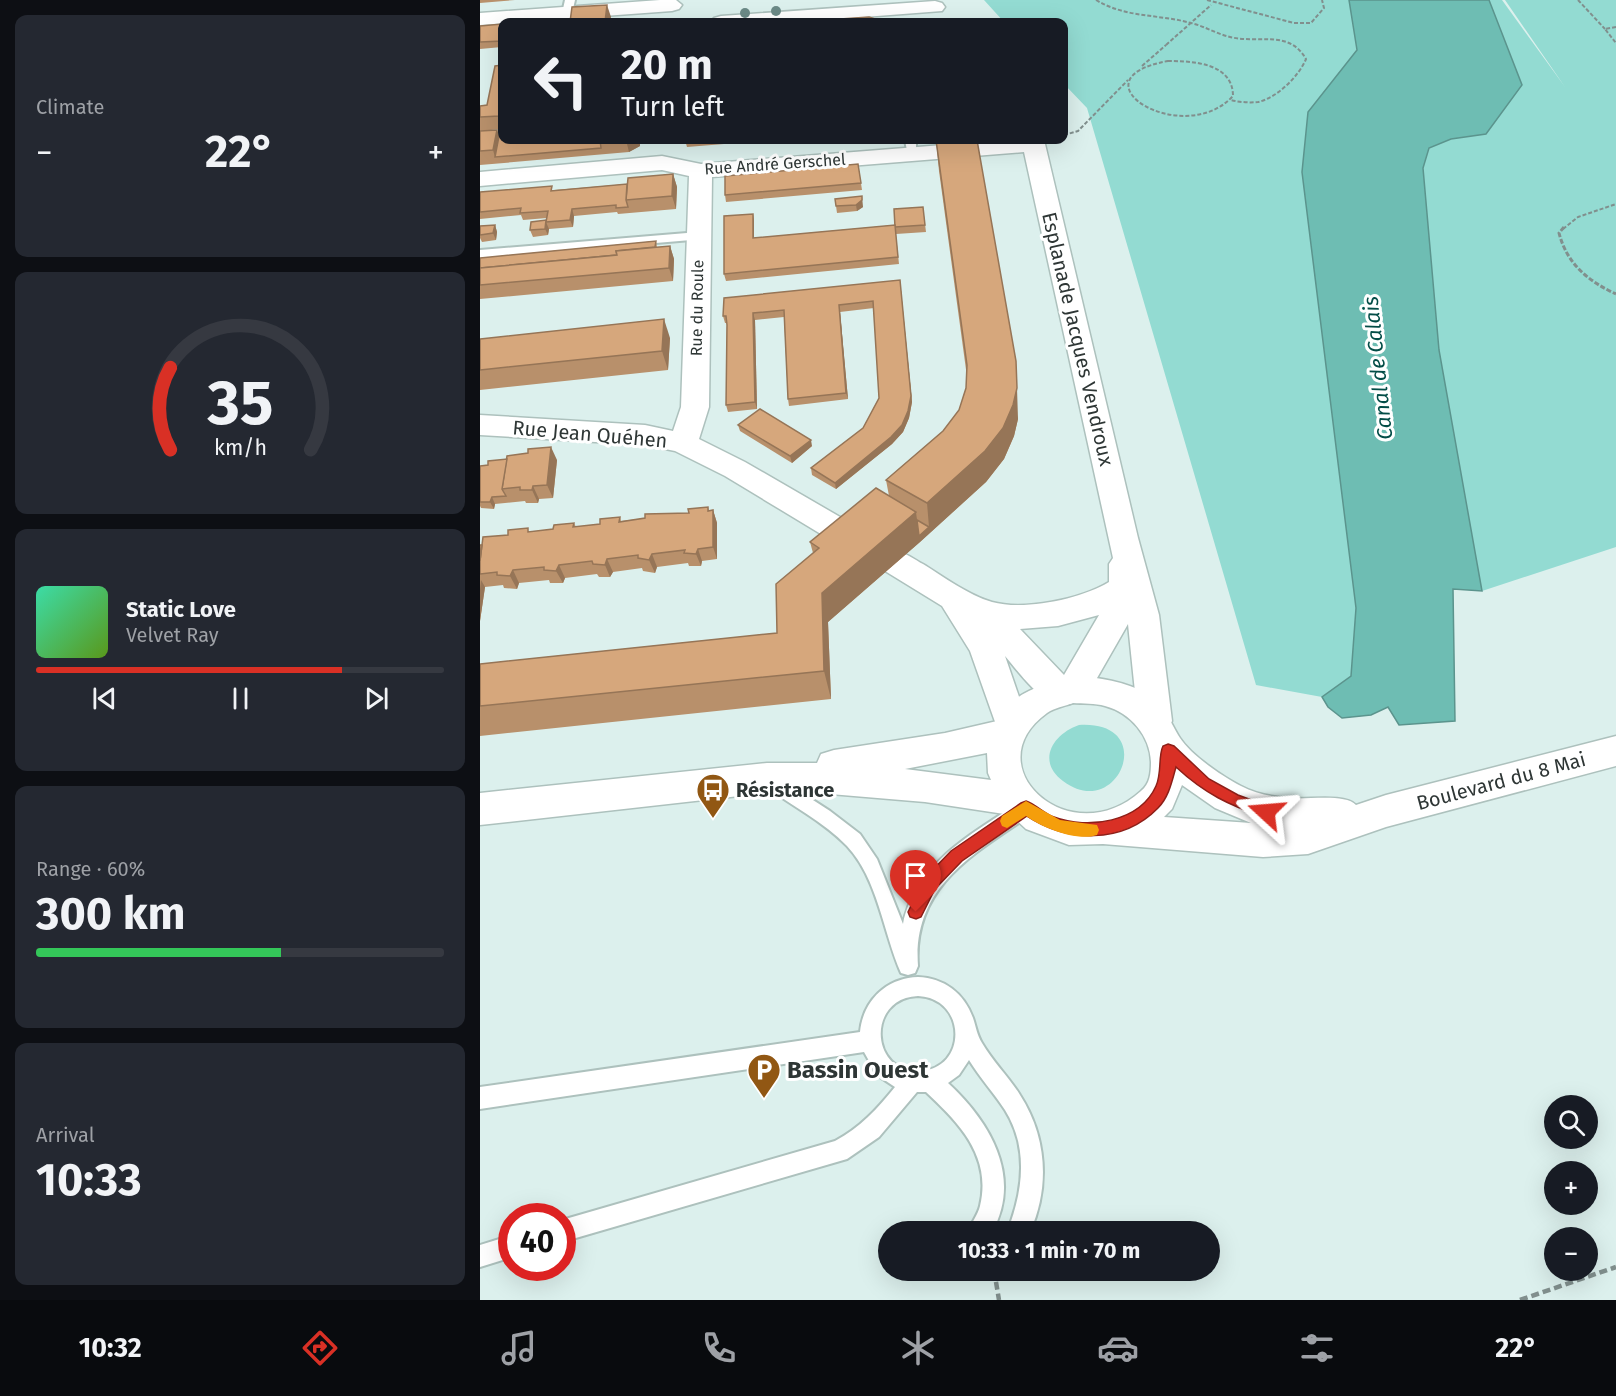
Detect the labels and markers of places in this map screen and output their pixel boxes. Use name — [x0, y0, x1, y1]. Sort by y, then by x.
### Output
bus stop icon: Résistance — [695, 772, 731, 819]
place label: Résistance — [736, 778, 834, 802]
pin — [890, 850, 941, 912]
parking icon: Bassin Ouest — [746, 1052, 782, 1099]
place label: Bassin Ouest — [787, 1056, 929, 1084]

